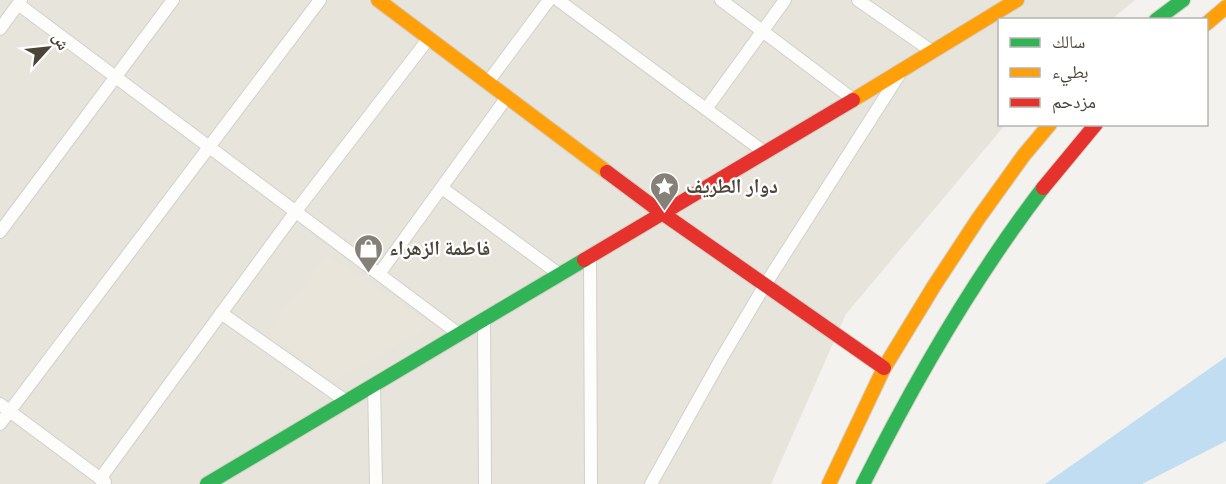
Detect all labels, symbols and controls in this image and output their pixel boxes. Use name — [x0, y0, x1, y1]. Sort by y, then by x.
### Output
north arrow — [18, 18, 78, 78]
legend — [998, 18, 1208, 126]
text: ش — [49, 30, 73, 53]
text: سالك — [1052, 31, 1085, 52]
text: بطيء — [1052, 61, 1089, 87]
text: مزدحم — [1052, 91, 1096, 114]
place icon: دوار الطريف — [649, 170, 681, 212]
place label: دوار الطريف — [686, 174, 778, 198]
shop icon: فاطمة الزهراء — [352, 232, 384, 274]
place label: فاطمة الزهراء — [389, 236, 490, 260]

